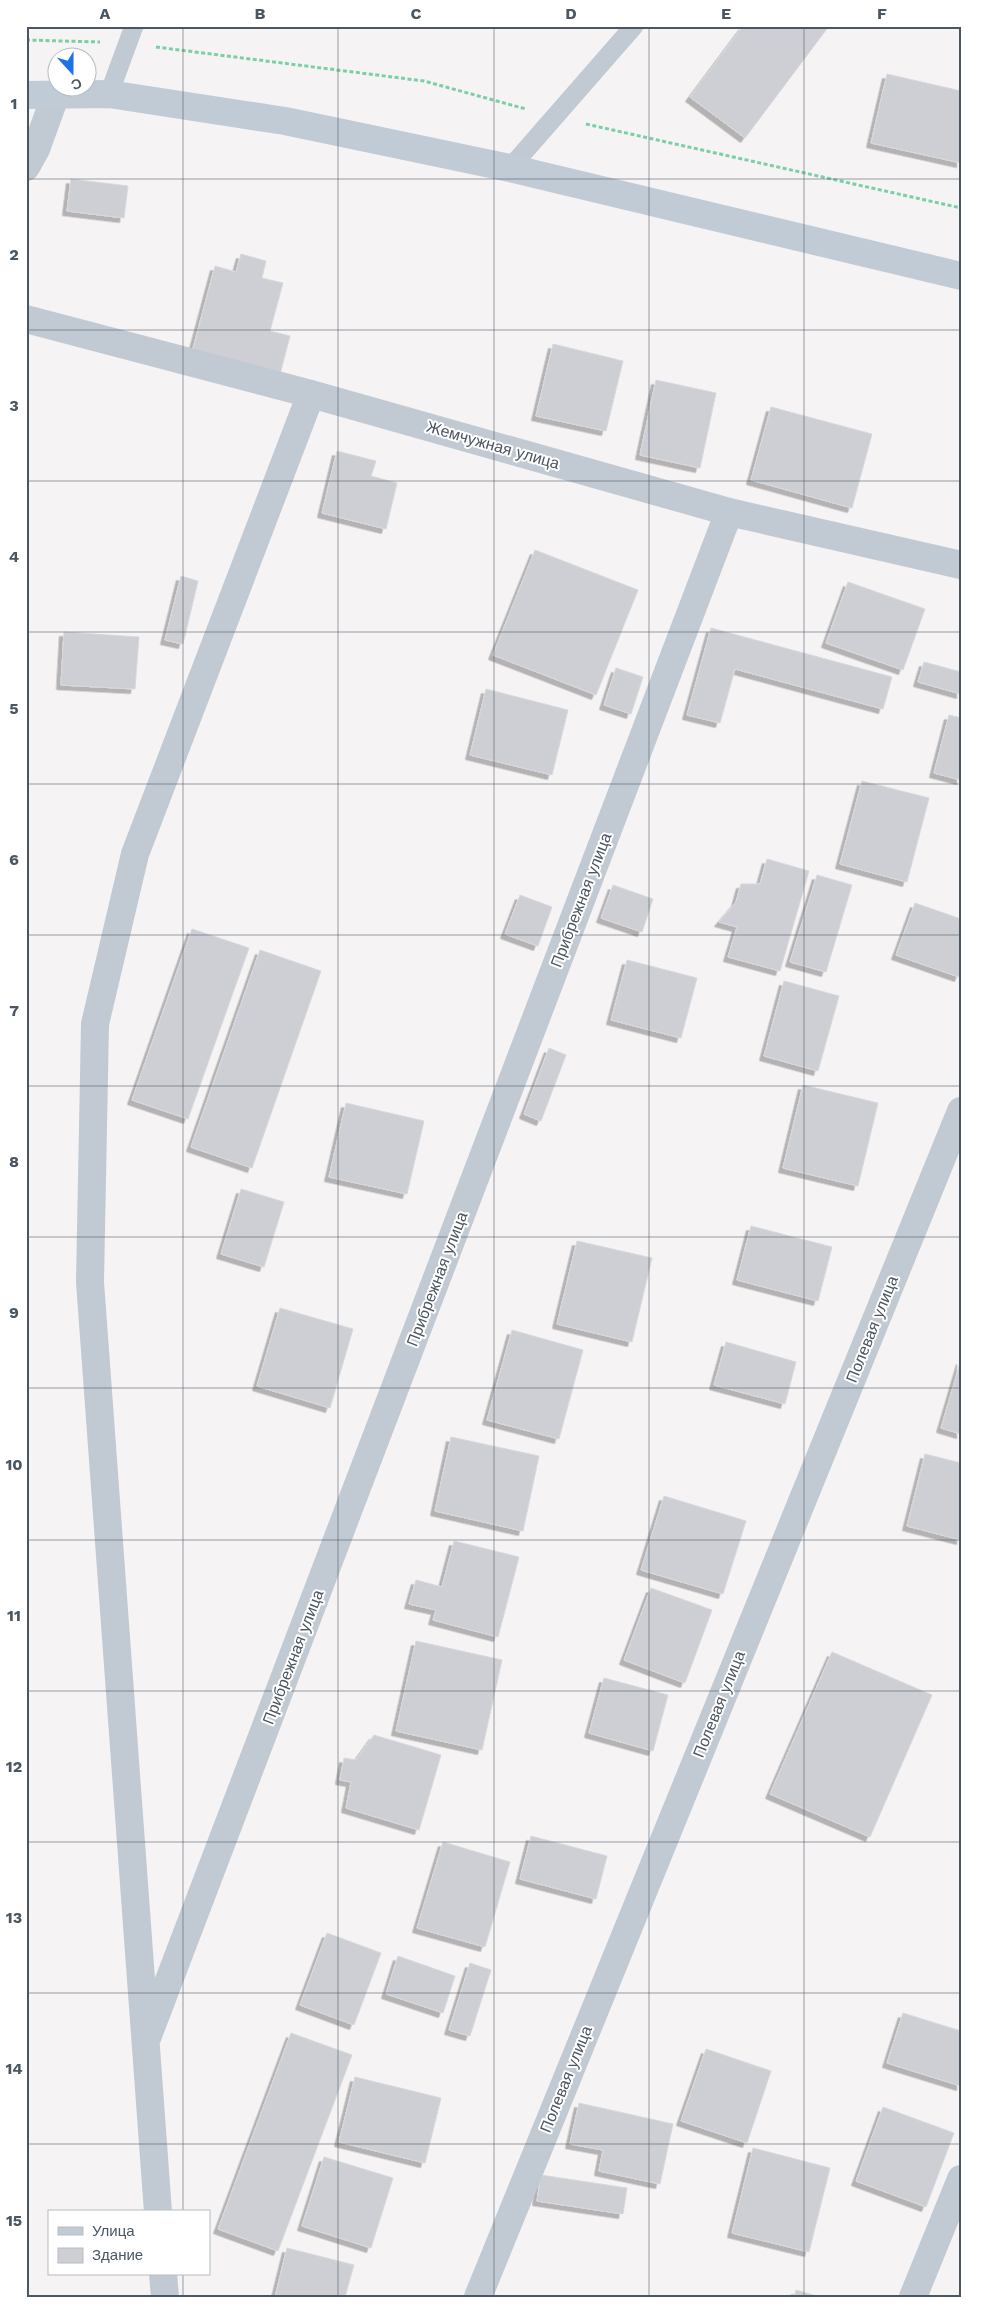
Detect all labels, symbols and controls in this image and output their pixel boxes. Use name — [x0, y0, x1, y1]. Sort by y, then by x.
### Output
text: A — [100, 4, 111, 23]
text: B — [255, 4, 266, 23]
text: C — [411, 4, 422, 23]
text: D — [565, 4, 577, 23]
text: E — [721, 4, 731, 23]
text: F — [877, 4, 887, 23]
north arrow — [48, 48, 98, 98]
text: С — [69, 75, 84, 93]
text: 1 — [11, 94, 17, 113]
text: 2 — [9, 245, 19, 264]
text: 3 — [9, 396, 19, 415]
street label: Жемчужная улица — [424, 417, 562, 473]
text: 4 — [9, 547, 19, 566]
text: 5 — [9, 699, 19, 718]
street label: Прибрежная улица — [547, 830, 615, 970]
text: 6 — [9, 850, 19, 869]
text: 7 — [9, 1001, 19, 1020]
text: 8 — [9, 1152, 19, 1171]
street label: Прибрежная улица — [403, 1209, 471, 1349]
street label: Полевая улица — [842, 1273, 902, 1385]
text: 9 — [9, 1303, 19, 1322]
text: 10 — [5, 1455, 23, 1474]
street label: Прибрежная улица — [259, 1587, 327, 1727]
text: 11 — [7, 1606, 21, 1625]
street label: Полевая улица — [689, 1648, 749, 1760]
text: 12 — [6, 1757, 22, 1776]
text: 13 — [6, 1908, 22, 1927]
street label: Полевая улица — [536, 2023, 596, 2135]
text: 14 — [5, 2059, 23, 2078]
legend — [48, 2210, 210, 2276]
text: 15 — [6, 2211, 22, 2230]
text: Улица — [92, 2222, 135, 2240]
text: Здание — [92, 2246, 143, 2264]

